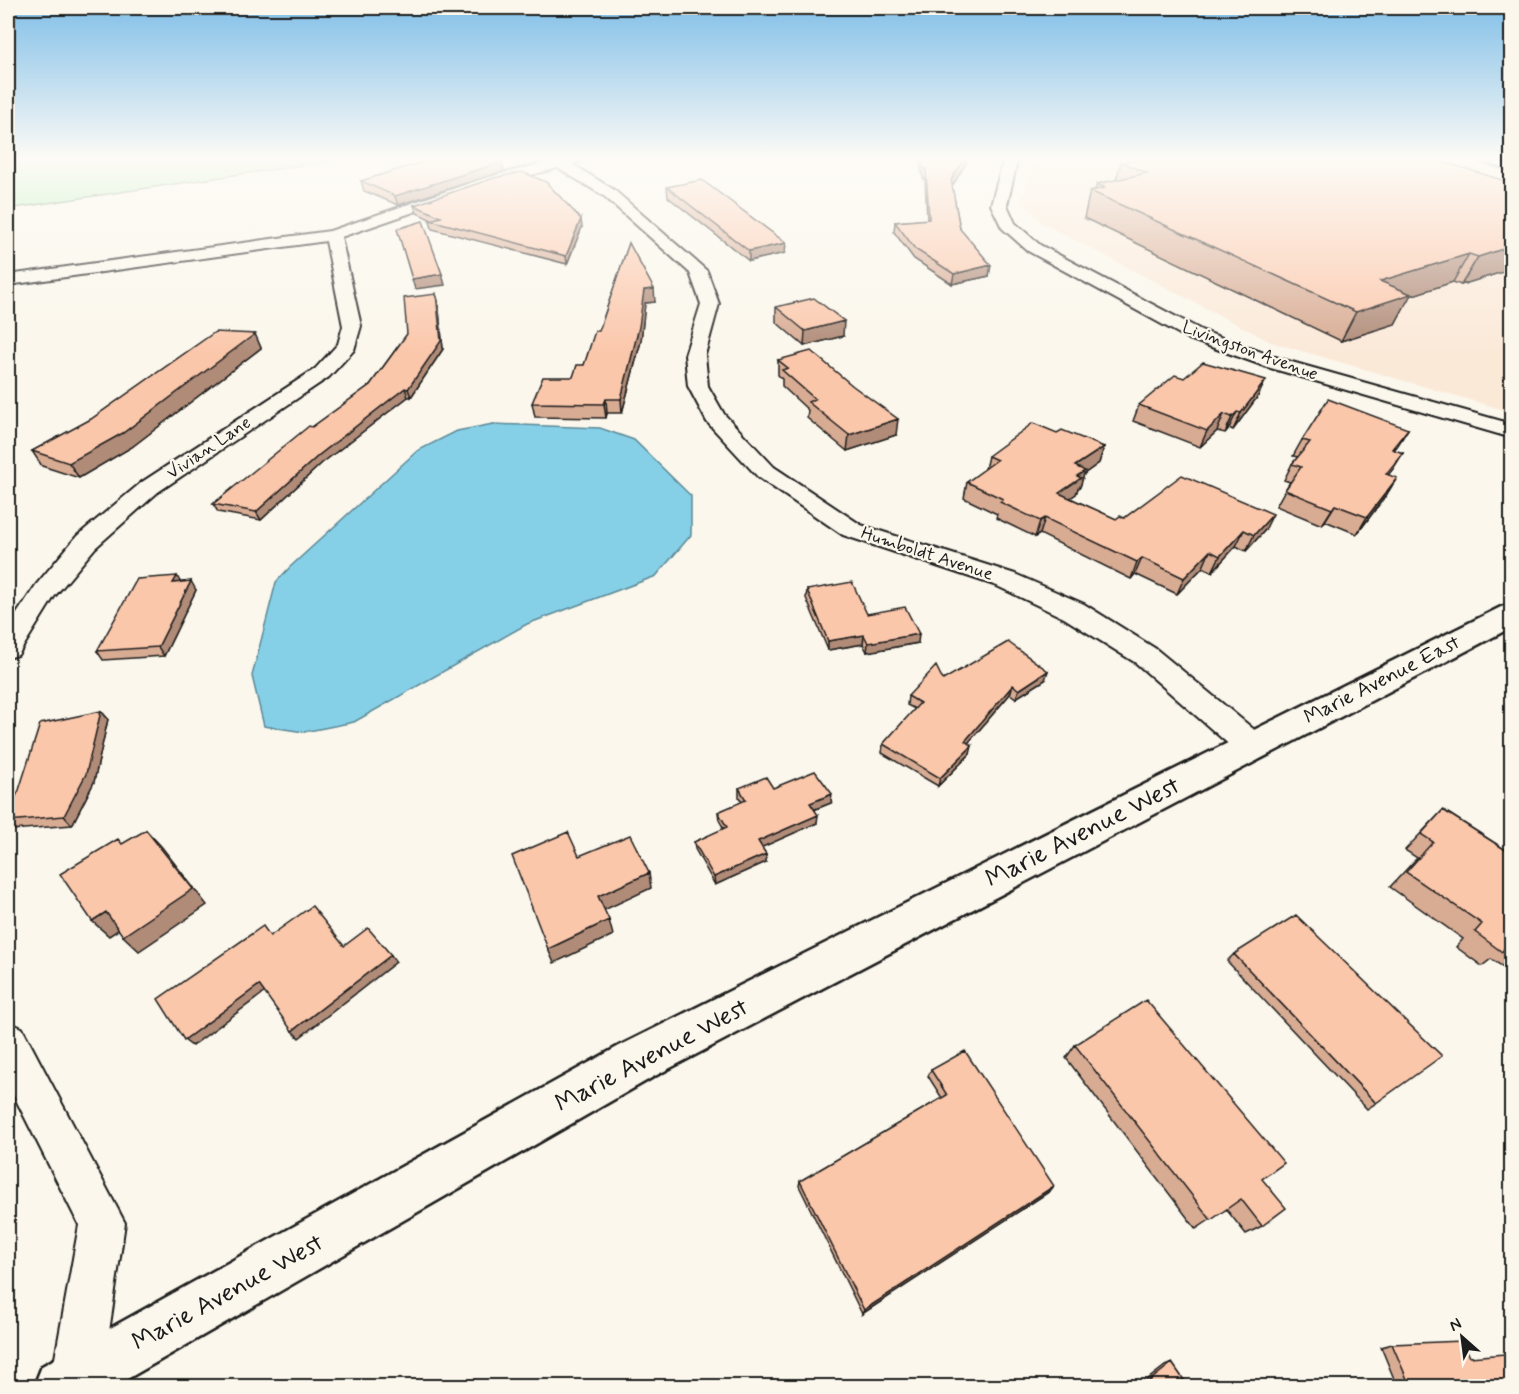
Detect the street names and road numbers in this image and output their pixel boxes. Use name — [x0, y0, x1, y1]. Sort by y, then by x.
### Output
street label: Livingston Avenue — [1179, 315, 1321, 387]
street label: Vivian Lane — [162, 411, 256, 485]
street label: Humboldt Avenue — [858, 521, 996, 587]
street label: Marie Avenue East — [1299, 628, 1465, 731]
street label: Marie Avenue West — [980, 769, 1186, 897]
street label: Marie Avenue West — [550, 991, 754, 1121]
street label: Marie Avenue West — [126, 1226, 330, 1360]

